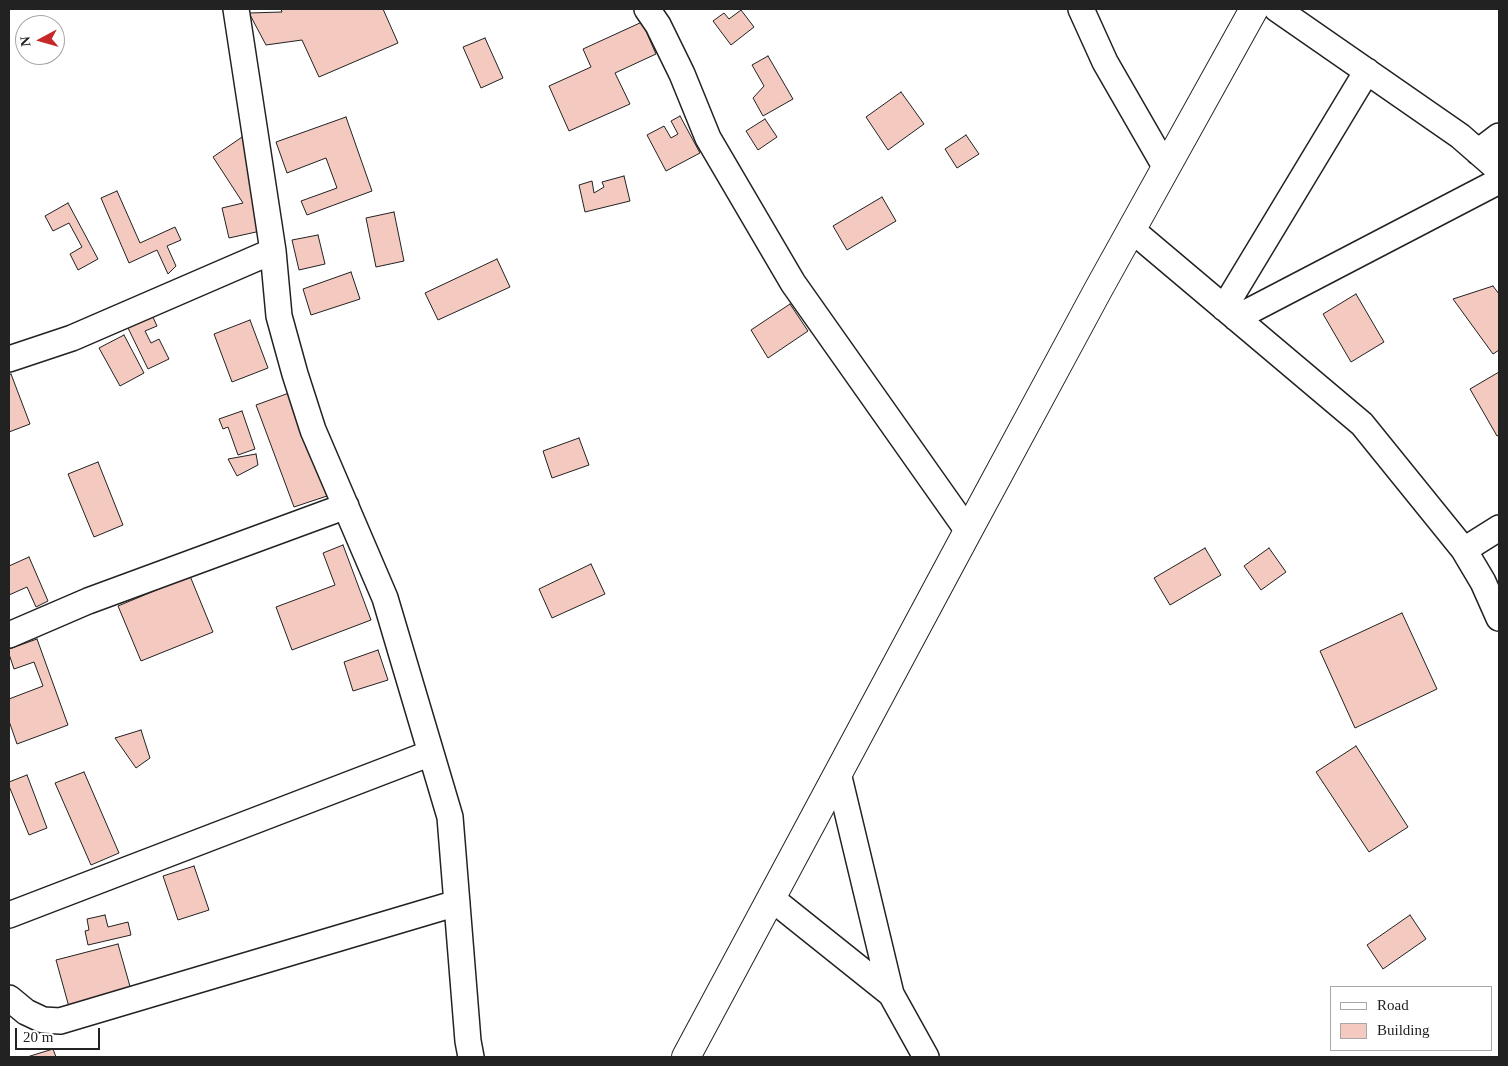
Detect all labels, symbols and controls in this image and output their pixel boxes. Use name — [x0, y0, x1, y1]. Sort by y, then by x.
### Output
north arrow — [15, 15, 65, 65]
text: N — [18, 36, 34, 47]
legend — [1330, 986, 1493, 1051]
text: Road — [1377, 997, 1409, 1013]
scale bar — [18, 1018, 102, 1050]
text: Building — [1377, 1022, 1430, 1038]
text: 20 m — [23, 1029, 53, 1045]

